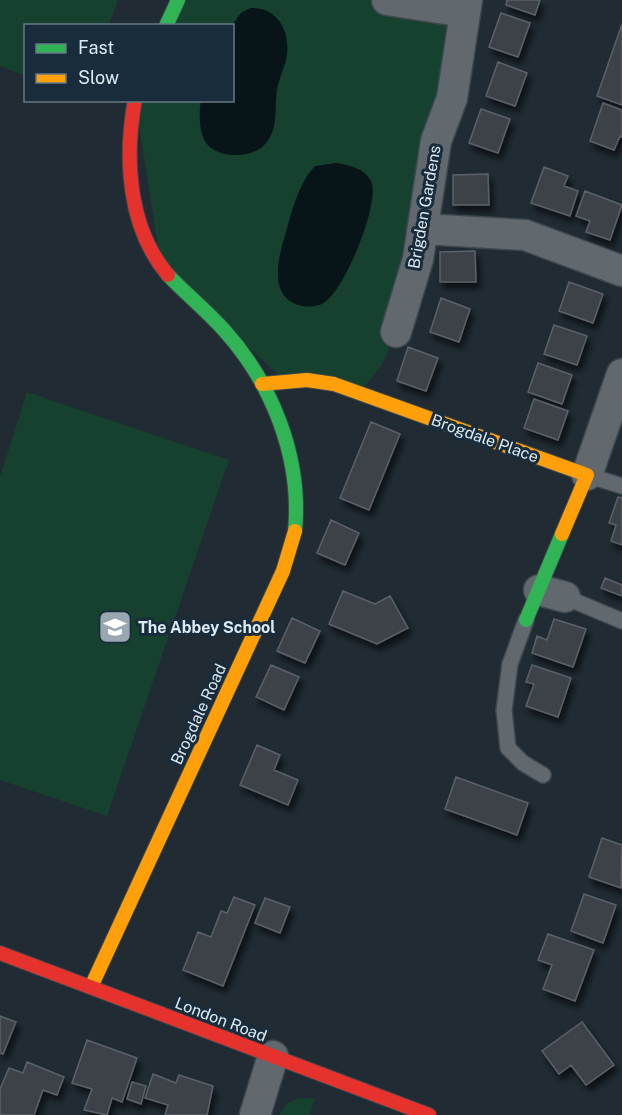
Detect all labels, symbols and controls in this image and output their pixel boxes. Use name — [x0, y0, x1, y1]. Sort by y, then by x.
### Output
legend — [24, 24, 234, 102]
text: Fast — [78, 37, 114, 58]
text: Slow — [78, 67, 119, 88]
street label: Brigden Gardens — [404, 144, 445, 270]
street label: Brogdale Place — [429, 410, 541, 467]
school or university icon: The Abbey School — [97, 609, 133, 645]
place label: The Abbey School — [138, 618, 276, 637]
street label: Brogdale Road — [167, 661, 230, 768]
street label: London Road — [172, 993, 269, 1046]

